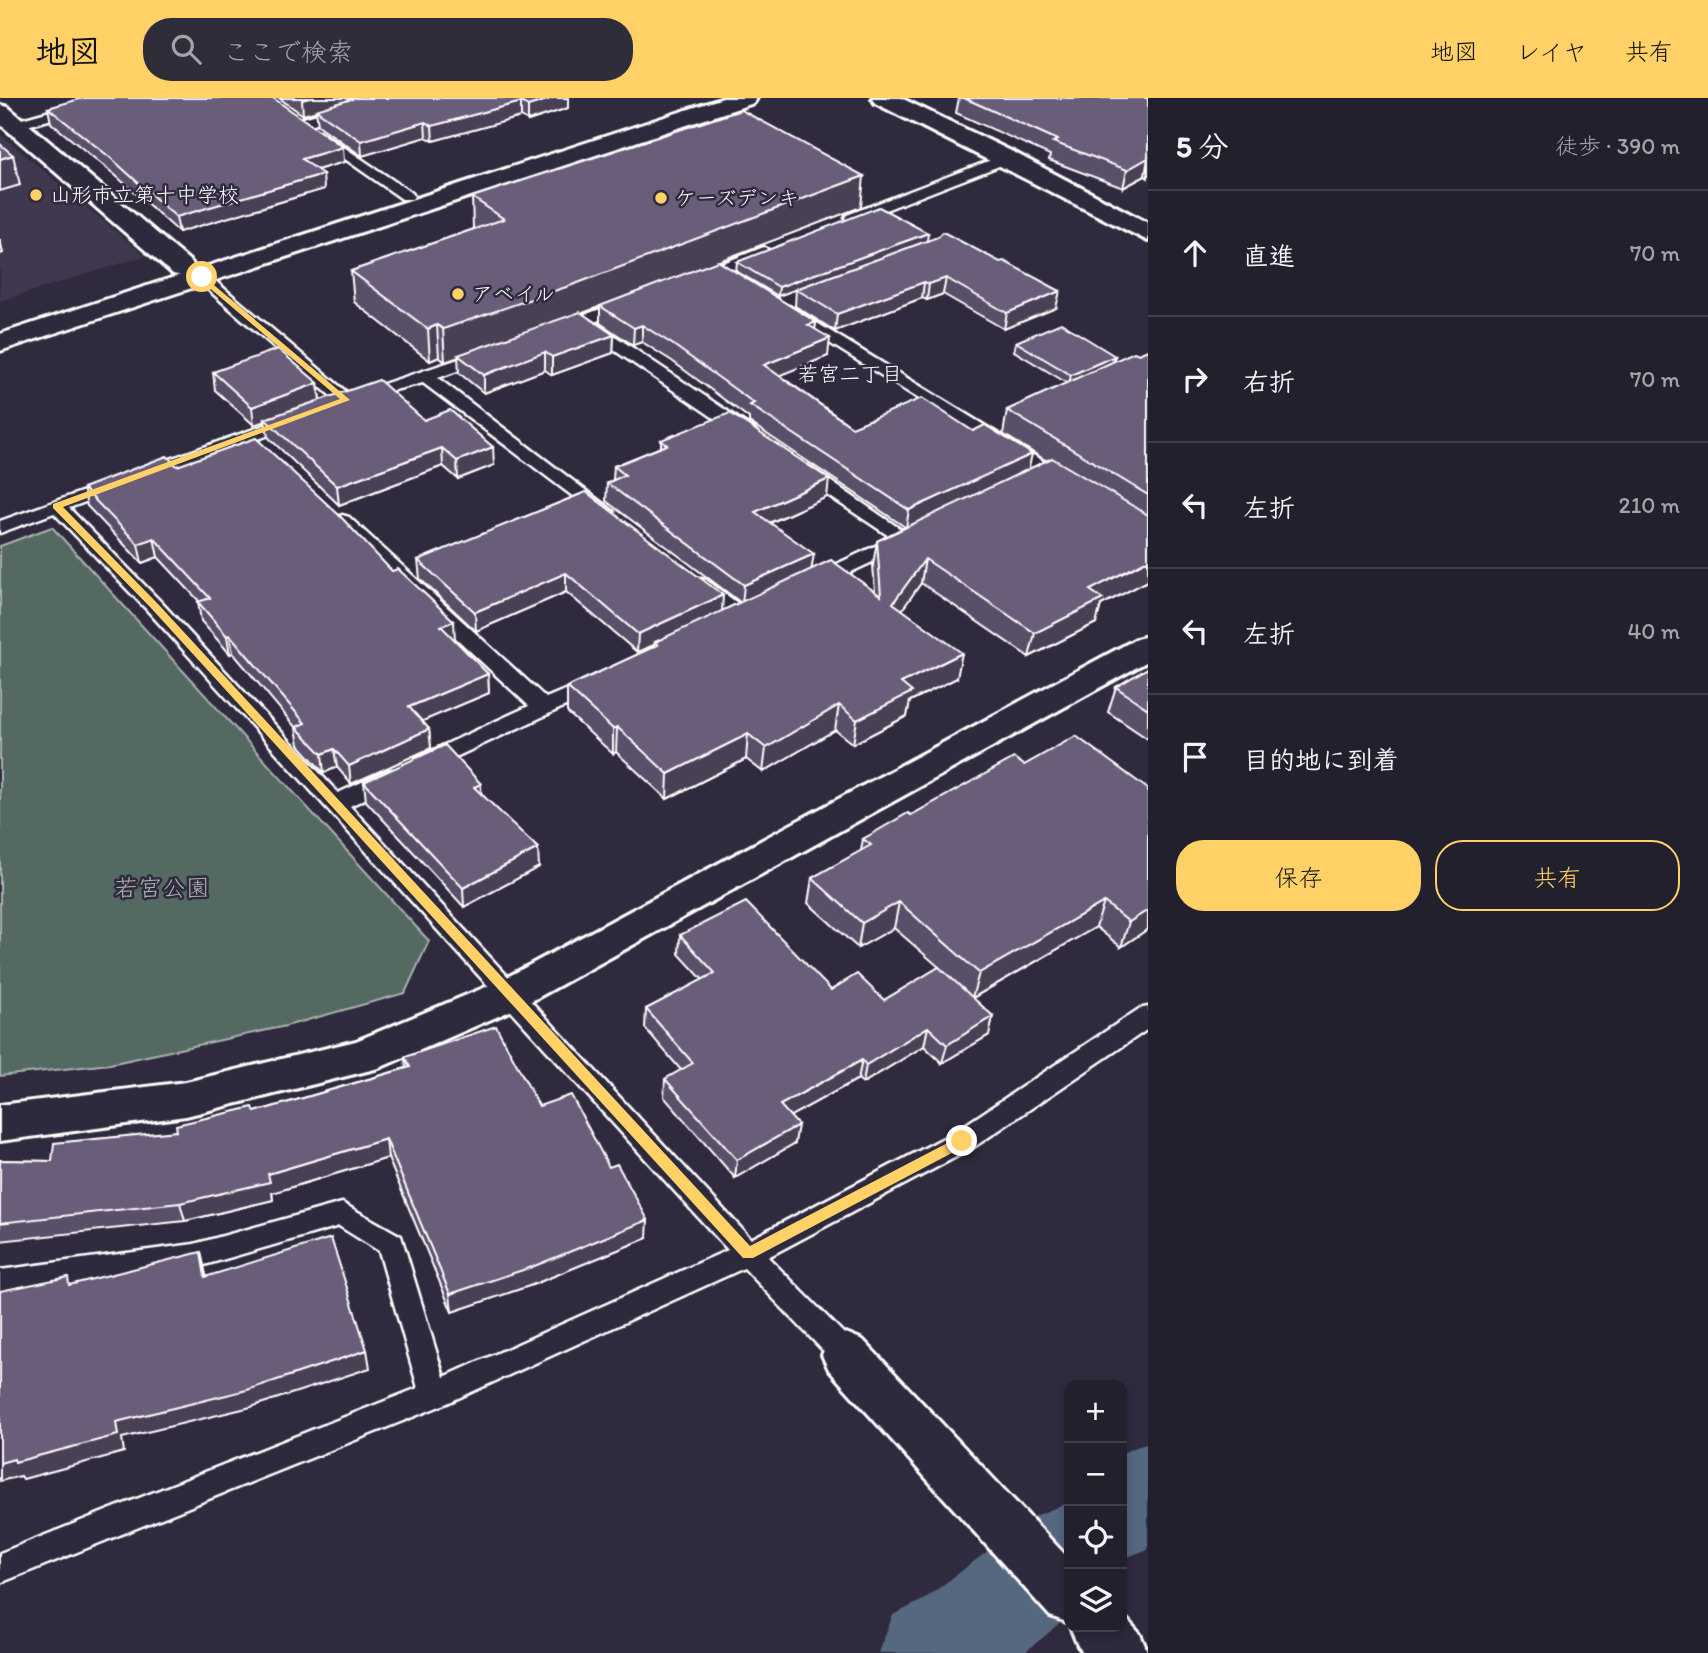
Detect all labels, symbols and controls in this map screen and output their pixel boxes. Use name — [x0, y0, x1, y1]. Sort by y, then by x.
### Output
search box — [143, 18, 633, 81]
icon: search — [167, 30, 205, 68]
text: 地図 — [35, 32, 101, 71]
text: ここで検索 — [223, 36, 353, 68]
text: 地図 — [1430, 37, 1478, 66]
text: レイヤ — [1516, 37, 1587, 66]
text: 共有 — [1625, 37, 1673, 66]
text: 5 分 — [1176, 128, 1229, 165]
text: 徒歩 · 390 m — [1555, 132, 1680, 160]
place label: 山形市立第十中学校 — [50, 182, 239, 207]
place label: ケーズデンキ — [675, 185, 799, 210]
marker: 山形市立第十中学校 — [28, 187, 44, 203]
marker: ケーズデンキ — [653, 190, 669, 206]
icon: ahead — [1176, 234, 1214, 272]
text: 70 m — [1630, 239, 1680, 267]
text: 直進 — [1243, 240, 1295, 272]
route start — [186, 261, 217, 292]
place label: アベイル — [472, 281, 555, 306]
marker: アベイル — [450, 286, 466, 302]
icon: right — [1176, 360, 1214, 398]
district label: 若宮二丁目 — [798, 361, 903, 386]
text: 70 m — [1630, 365, 1680, 393]
text: 右折 — [1243, 366, 1295, 398]
icon: left — [1176, 486, 1214, 524]
text: 210 m — [1619, 491, 1680, 519]
text: 左折 — [1243, 492, 1295, 524]
icon: left — [1176, 612, 1214, 650]
text: 40 m — [1627, 617, 1680, 645]
text: 左折 — [1243, 618, 1295, 650]
icon: arrive — [1176, 738, 1214, 776]
text: 目的地に到着 — [1243, 744, 1399, 776]
button: 保存 — [1176, 840, 1421, 911]
button: 共有 — [1435, 840, 1680, 911]
park label: 若宮公園 — [114, 873, 210, 902]
route end — [946, 1125, 977, 1156]
map controls — [1064, 1380, 1127, 1632]
button: + — [1064, 1380, 1127, 1443]
button: − — [1064, 1443, 1127, 1506]
button: locate — [1064, 1506, 1127, 1569]
button: layers — [1064, 1569, 1127, 1632]

